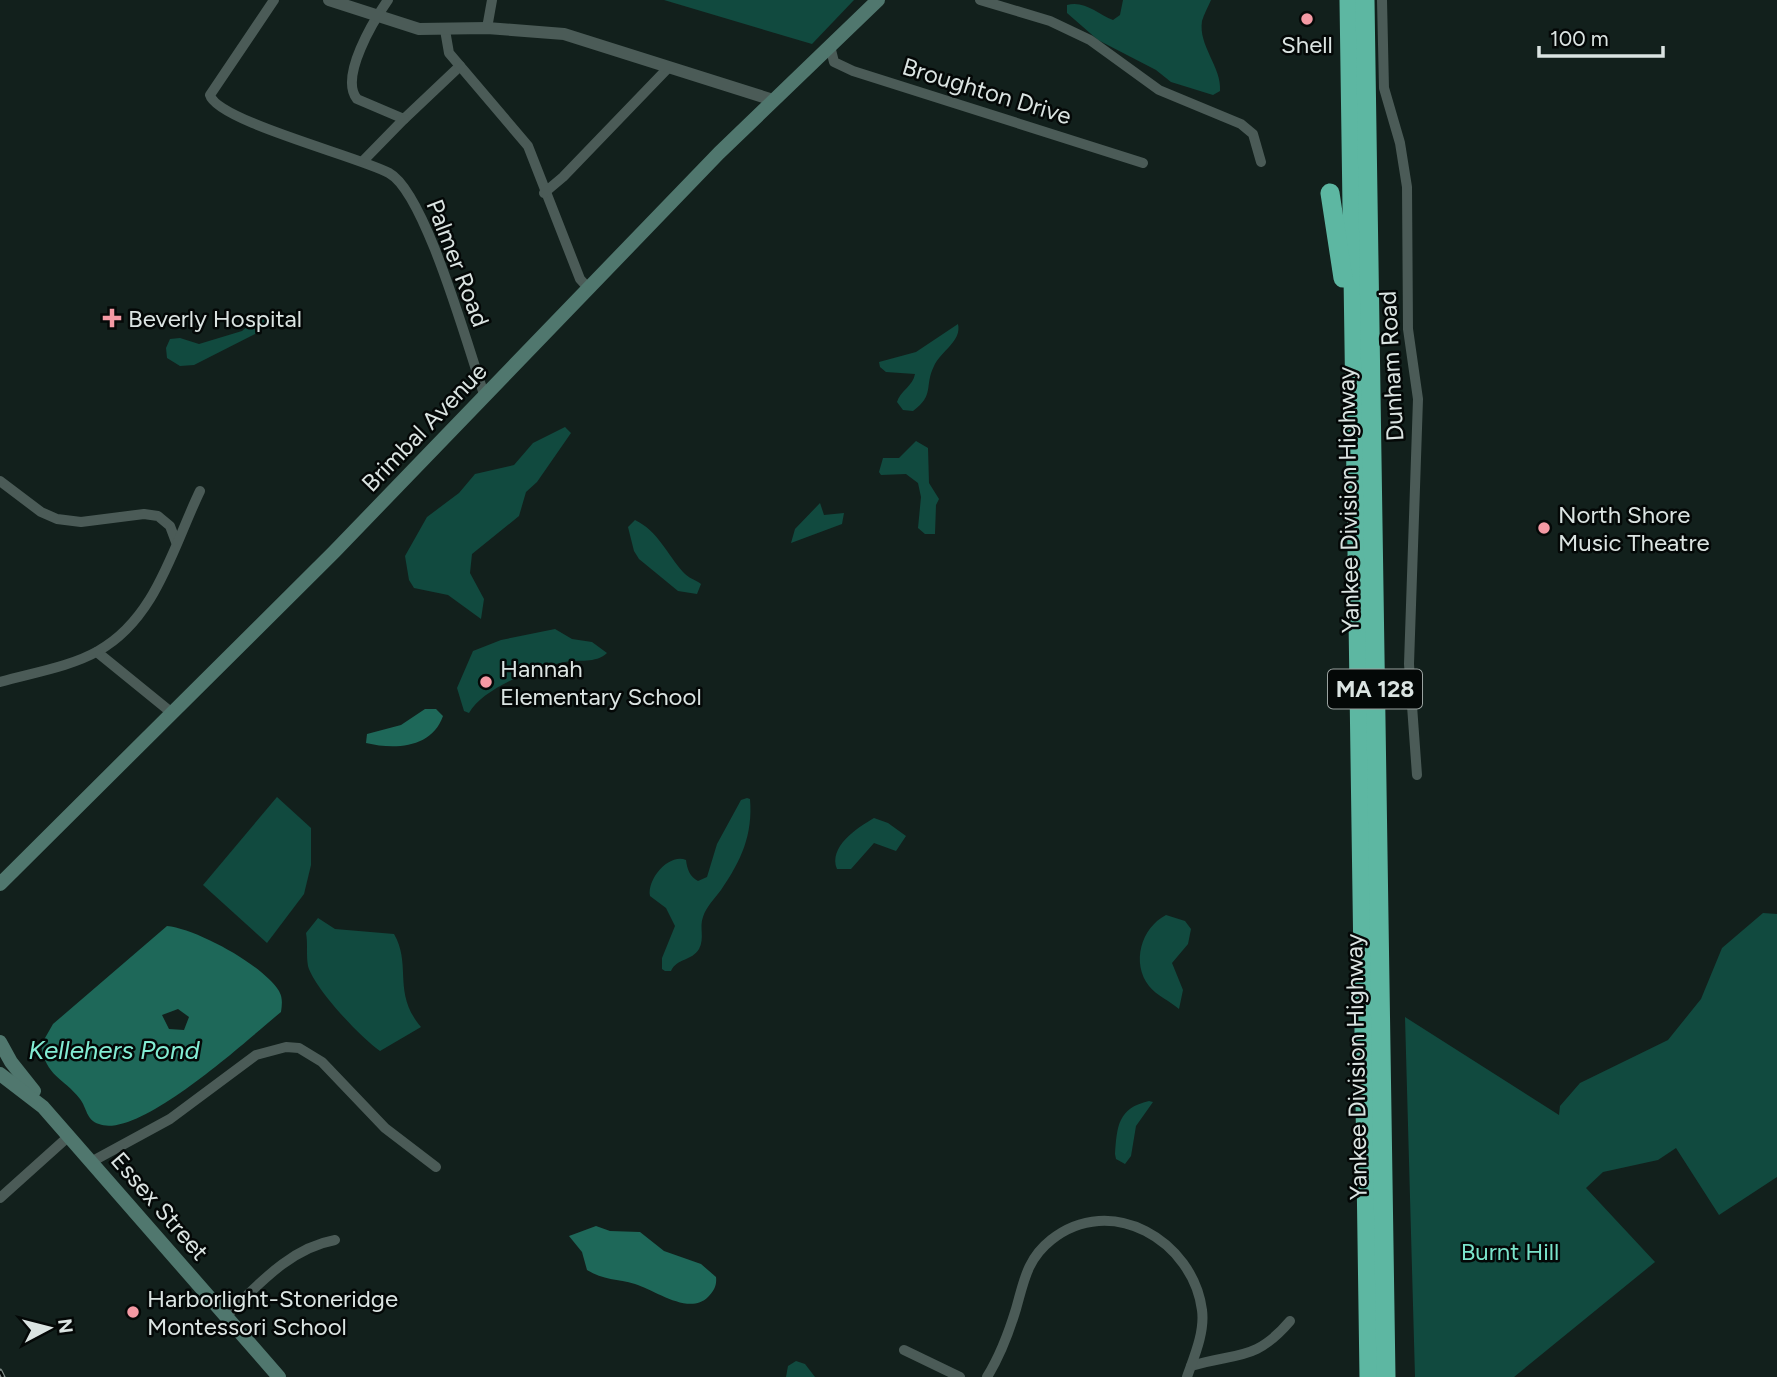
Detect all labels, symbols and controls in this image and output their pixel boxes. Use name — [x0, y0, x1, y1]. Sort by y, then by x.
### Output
marker: Shell — [1299, 11, 1315, 27]
scale bar — [1539, 14, 1663, 58]
text: 100 m — [1550, 26, 1609, 51]
place label: Shell — [1281, 30, 1333, 59]
street label: Broughton Drive — [899, 52, 1075, 130]
street label: Palmer Road — [420, 195, 496, 331]
street label: Dunham Road — [1373, 290, 1409, 442]
place label: Beverly Hospital — [128, 304, 302, 333]
marker: Beverly Hospital — [102, 308, 122, 328]
street label: Brimbal Avenue — [355, 357, 493, 497]
street label: Yankee Division Highway — [1331, 366, 1365, 633]
place label: North Shore Music Theatre — [1558, 500, 1710, 557]
marker: North Shore Music Theatre — [1536, 520, 1552, 536]
place label: Hannah Elementary School — [500, 654, 702, 711]
road number: MA 128 — [1328, 670, 1422, 708]
marker: Hannah Elementary School — [478, 674, 494, 690]
street label: Yankee Division Highway — [1339, 933, 1373, 1200]
water label: Kellehers Pond — [28, 1034, 200, 1066]
street label: Essex Street — [105, 1146, 215, 1266]
park label: Burnt Hill — [1461, 1237, 1559, 1266]
place label: Harborlight-Stoneridge Montessori School — [147, 1284, 398, 1341]
north arrow — [14, 1293, 84, 1363]
marker: Harborlight-Stoneridge Montessori School — [125, 1304, 141, 1320]
text: N — [53, 1317, 78, 1335]

